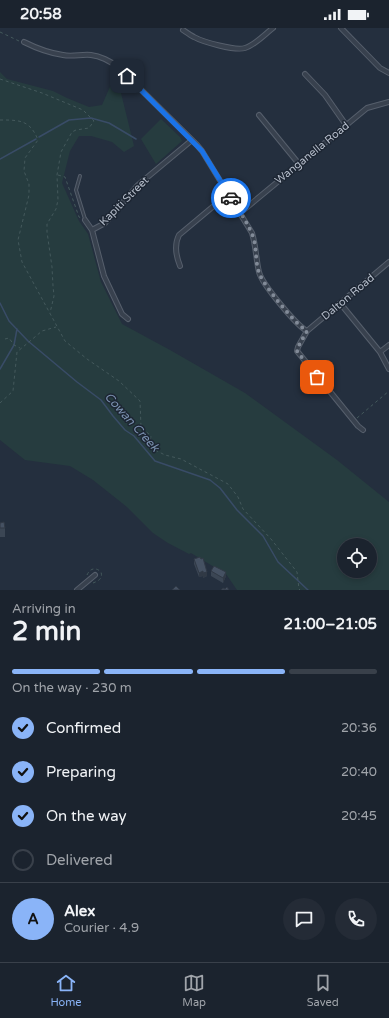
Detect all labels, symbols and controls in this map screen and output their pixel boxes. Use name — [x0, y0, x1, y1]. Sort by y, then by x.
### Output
text: 20:58 — [20, 5, 62, 23]
pin — [110, 59, 144, 93]
icon: home — [116, 65, 138, 87]
street label: Wanganella Road — [272, 119, 352, 187]
street label: Kapiti Street — [97, 174, 151, 228]
courier — [211, 178, 251, 218]
icon: car — [220, 187, 242, 209]
street label: Dalton Road — [319, 271, 377, 323]
pin — [300, 360, 334, 394]
icon: bag — [306, 366, 328, 388]
water label: Cowan Creek — [102, 390, 163, 456]
map controls — [337, 538, 377, 578]
button: locate — [337, 538, 377, 578]
text: Arriving in — [12, 601, 76, 617]
text: 21:00–21:05 — [284, 615, 377, 633]
text: 2 min — [12, 616, 81, 647]
text: On the way · 230 m — [12, 680, 132, 696]
icon: check — [12, 717, 34, 739]
text: Confirmed — [46, 719, 121, 737]
text: 20:36 — [341, 720, 377, 736]
icon: check — [12, 761, 34, 783]
text: Preparing — [46, 763, 116, 781]
text: 20:40 — [341, 764, 377, 780]
icon: check — [12, 805, 34, 827]
text: On the way — [46, 807, 126, 825]
text: 20:45 — [341, 808, 377, 824]
text: Delivered — [46, 851, 113, 869]
button: chat — [283, 898, 325, 940]
button: phone — [335, 898, 377, 940]
text: Alex — [64, 902, 95, 920]
text: A — [27, 910, 39, 928]
text: Courier · 4.9 — [64, 920, 139, 936]
tab: Home — [50, 972, 82, 1009]
tab: Map — [182, 972, 206, 1009]
tab: Saved — [307, 972, 339, 1009]

